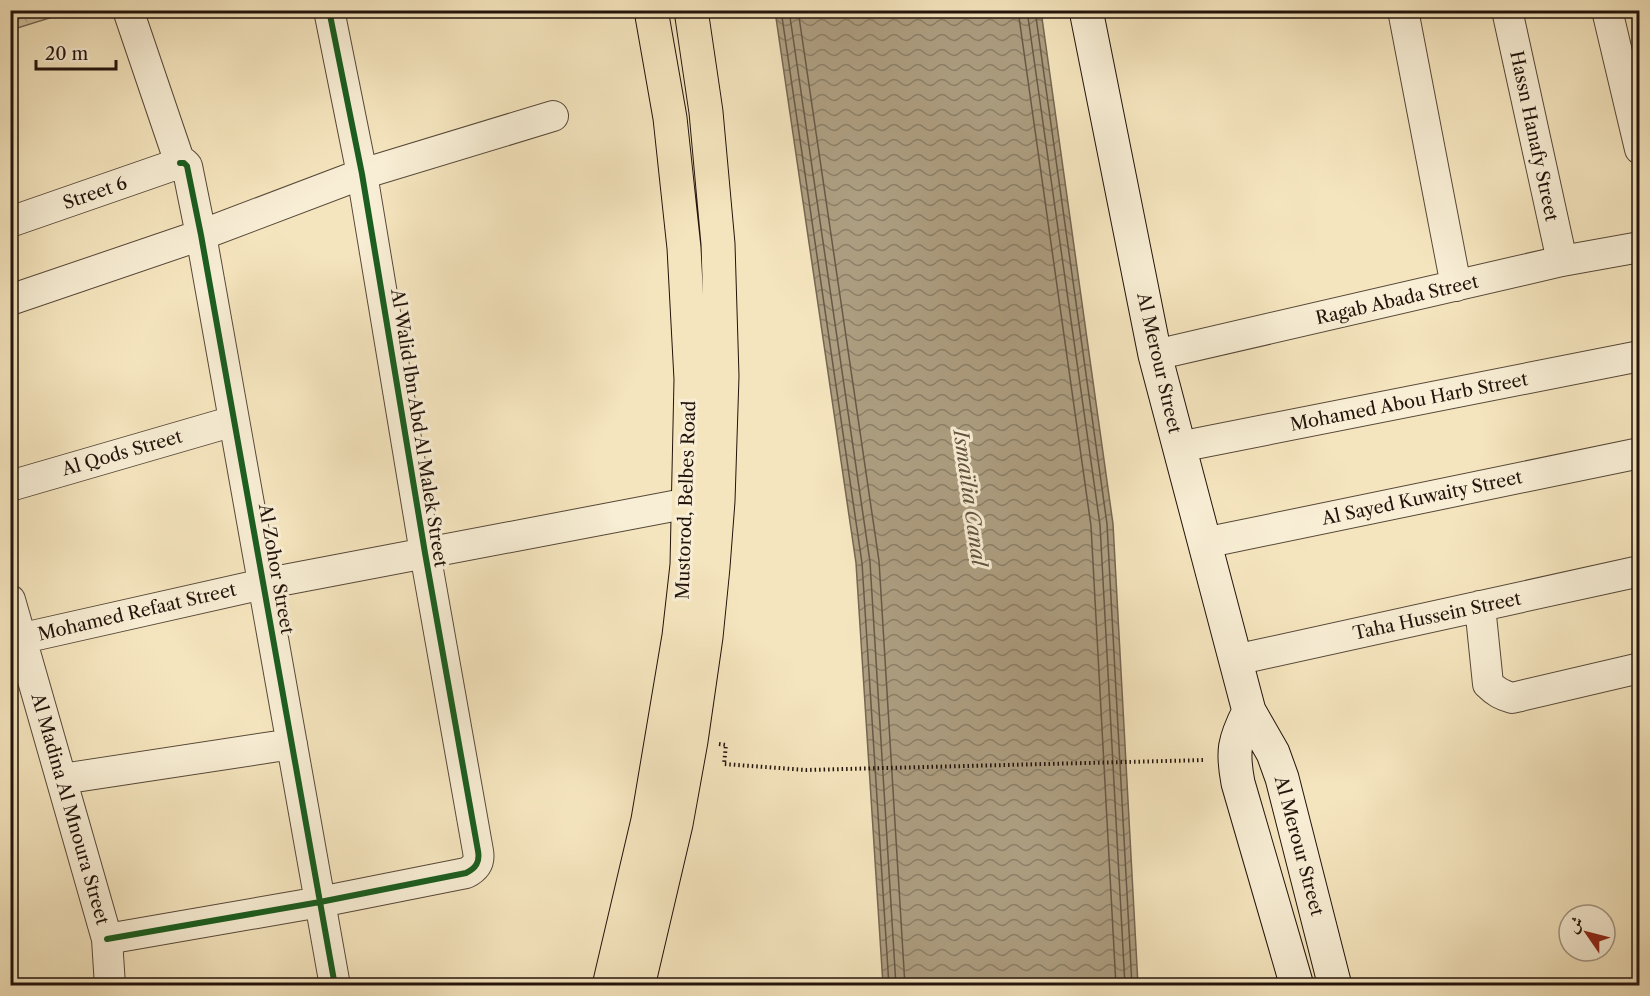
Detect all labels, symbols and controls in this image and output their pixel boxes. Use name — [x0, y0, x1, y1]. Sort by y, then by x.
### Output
scale bar — [36, 33, 116, 71]
text: 20 m — [45, 43, 89, 65]
street label: Hassn Hanafy Street — [1505, 49, 1563, 224]
street label: Street 6 — [60, 172, 130, 214]
street label: Ragab Abada Street — [1314, 270, 1481, 329]
street label: Al Walid Ibn Abd Al Malek Street — [386, 286, 452, 569]
street label: Al Merour Street — [1132, 289, 1186, 436]
street label: Mohamed Abou Harb Street — [1288, 368, 1530, 436]
street label: Mustorod, Belbes Road — [672, 400, 700, 600]
street label: Al Qods Street — [58, 425, 185, 481]
water label: Ismaïlia Canal — [948, 426, 992, 570]
street label: Al Sayed Kuwaity Street — [1319, 466, 1525, 530]
street label: Al Zohor Street — [254, 501, 298, 637]
street label: Mohamed Refaat Street — [36, 578, 239, 646]
street label: Taha Hussein Street — [1351, 587, 1524, 645]
street label: Al Madina Al Mnoura Street — [26, 690, 114, 928]
street label: Al Merour Street — [1270, 773, 1328, 919]
north arrow — [1557, 903, 1617, 963]
text: ش — [1562, 912, 1587, 937]

